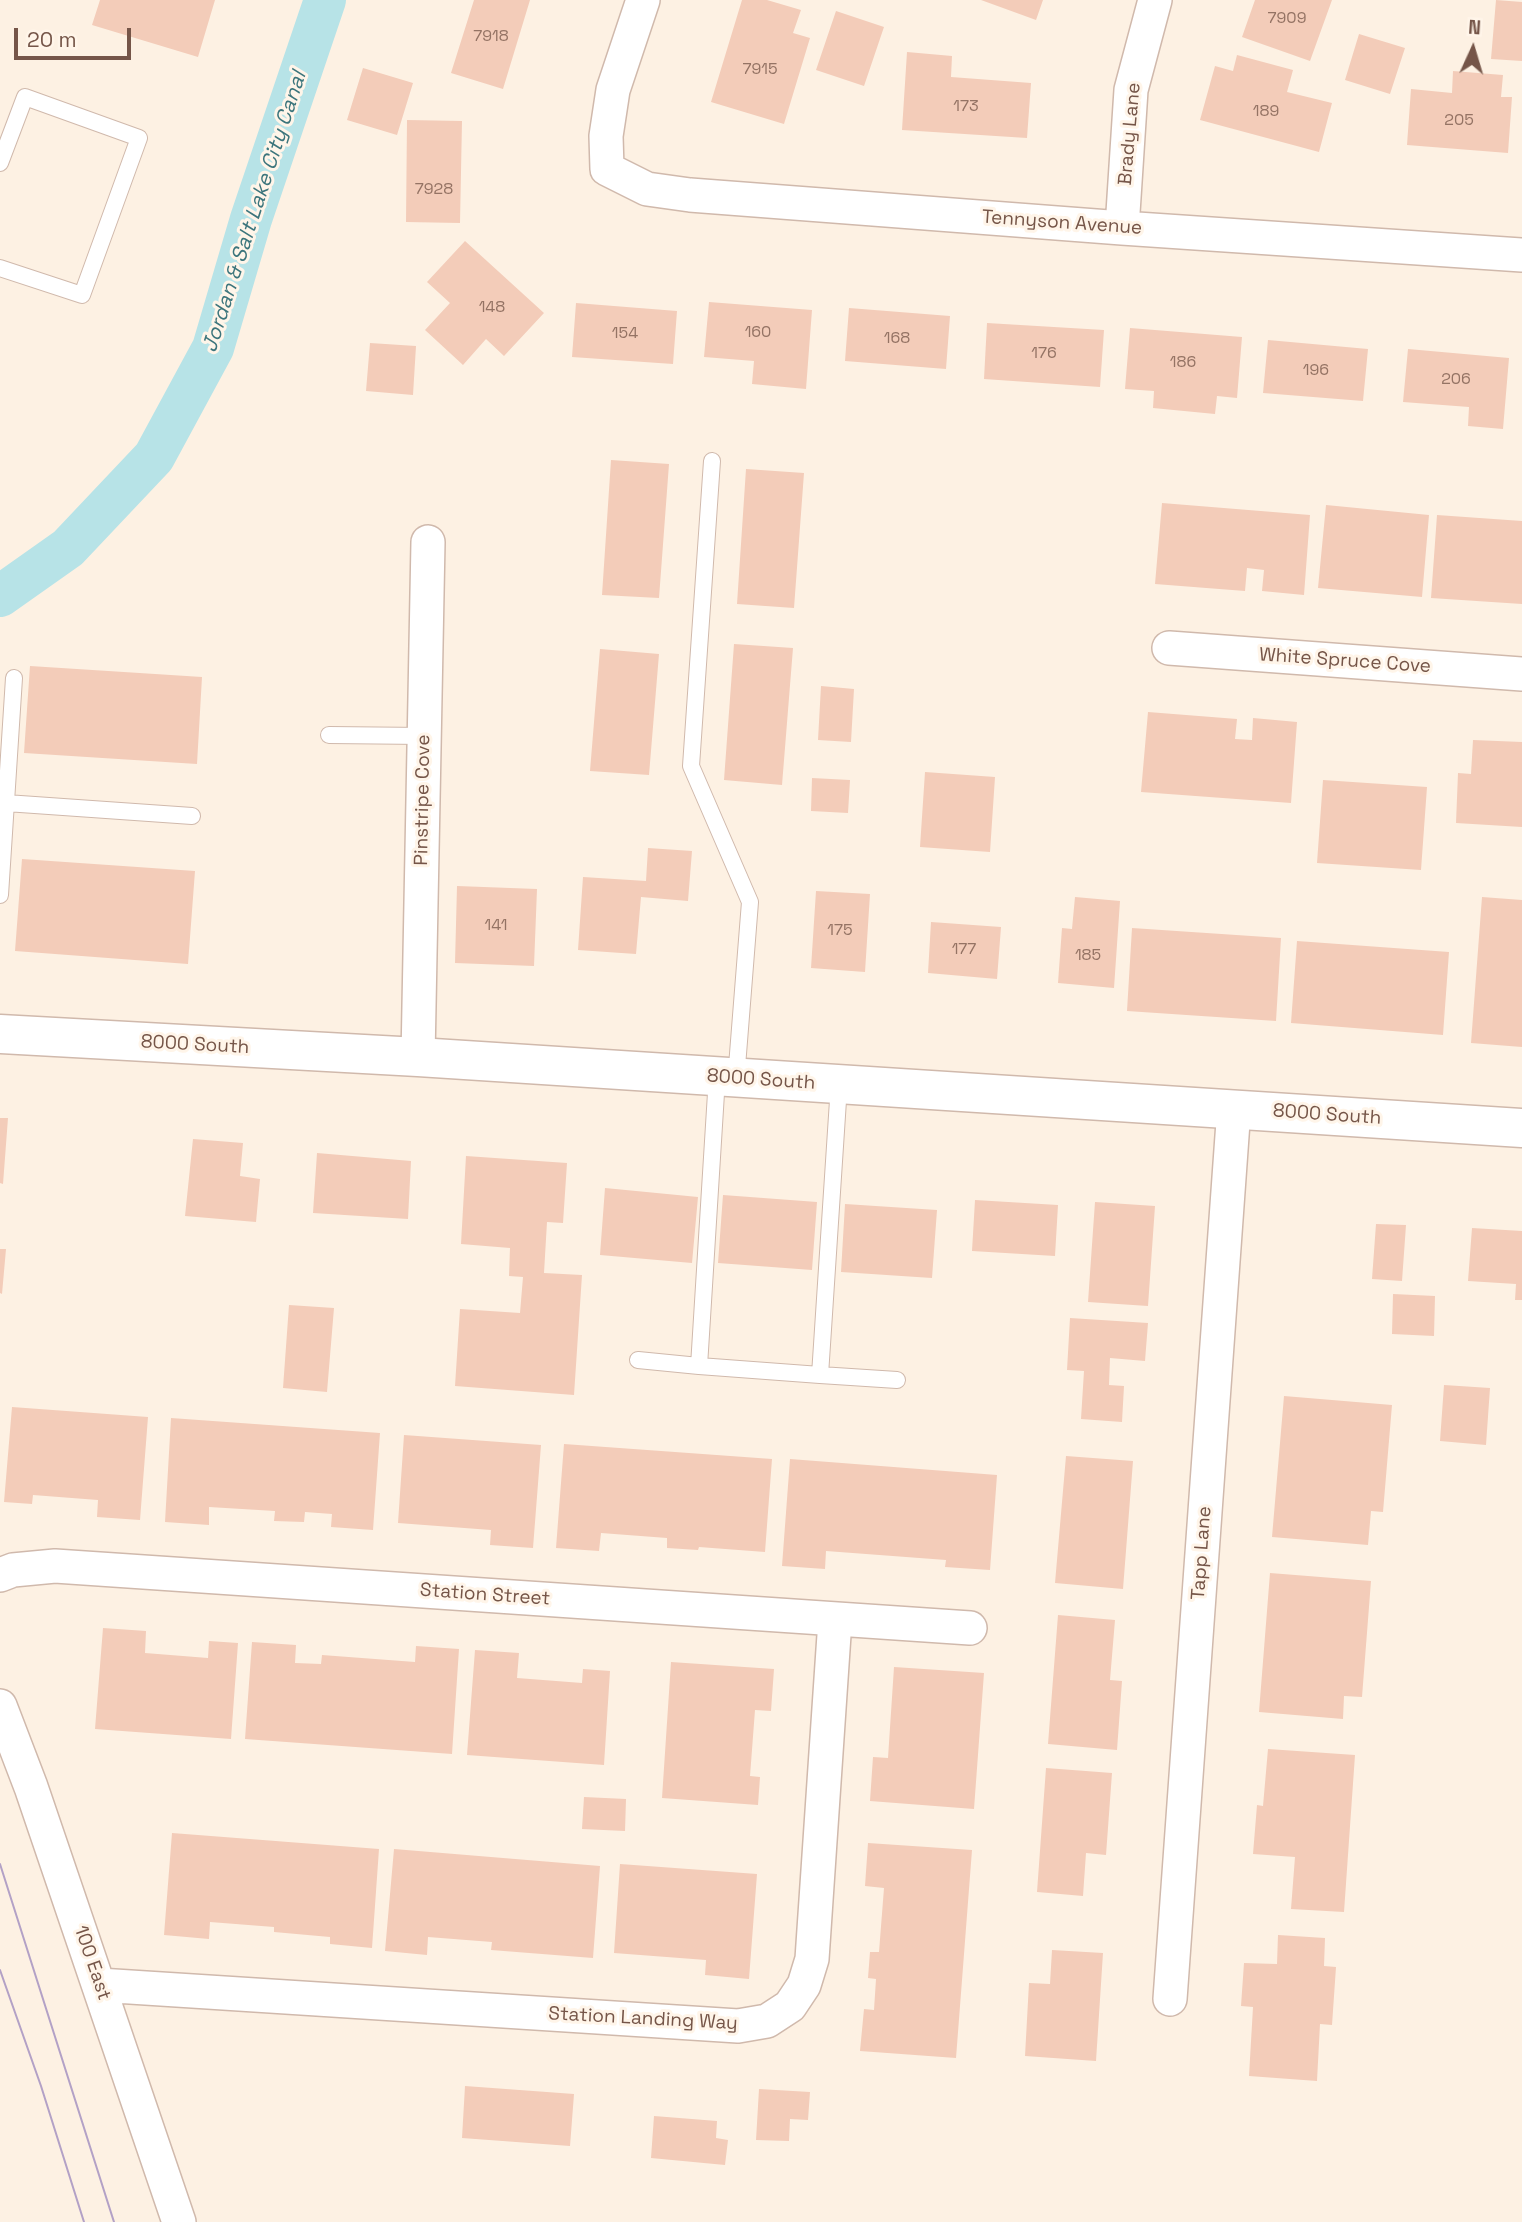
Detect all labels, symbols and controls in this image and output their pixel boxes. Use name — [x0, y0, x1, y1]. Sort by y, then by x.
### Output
house number: 7909 — [1268, 9, 1306, 29]
scale bar — [18, 14, 135, 58]
north arrow — [1438, 14, 1508, 84]
text: N — [1467, 15, 1482, 40]
text: 20 m — [27, 26, 77, 53]
house number: 7918 — [473, 27, 509, 47]
house number: 7915 — [742, 60, 778, 80]
water label: Jordan & Salt Lake City Canal — [198, 68, 312, 356]
street label: Brady Lane — [1114, 82, 1146, 186]
house number: 173 — [953, 97, 979, 117]
house number: 189 — [1253, 102, 1279, 122]
house number: 205 — [1444, 111, 1474, 131]
house number: 7928 — [415, 180, 453, 200]
street label: Tennyson Avenue — [981, 206, 1143, 240]
house number: 148 — [479, 298, 505, 318]
house number: 160 — [745, 323, 771, 343]
house number: 154 — [612, 324, 638, 344]
house number: 168 — [884, 329, 910, 349]
house number: 176 — [1031, 344, 1057, 364]
house number: 186 — [1170, 353, 1196, 373]
house number: 196 — [1303, 361, 1329, 381]
house number: 206 — [1441, 370, 1471, 390]
street label: White Spruce Cove — [1258, 644, 1432, 678]
street label: Pinstripe Cove — [410, 734, 436, 866]
house number: 141 — [485, 916, 507, 936]
house number: 175 — [827, 921, 853, 941]
house number: 177 — [952, 940, 976, 960]
house number: 185 — [1075, 946, 1101, 966]
street label: 8000 South — [140, 1031, 250, 1059]
street label: 8000 South — [706, 1065, 816, 1095]
street label: 8000 South — [1272, 1100, 1382, 1130]
street label: Tapp Lane — [1187, 1505, 1217, 1601]
street label: Station Street — [419, 1579, 551, 1611]
street label: 100 East — [69, 1923, 115, 2003]
street label: Station Landing Way — [548, 2003, 738, 2035]

